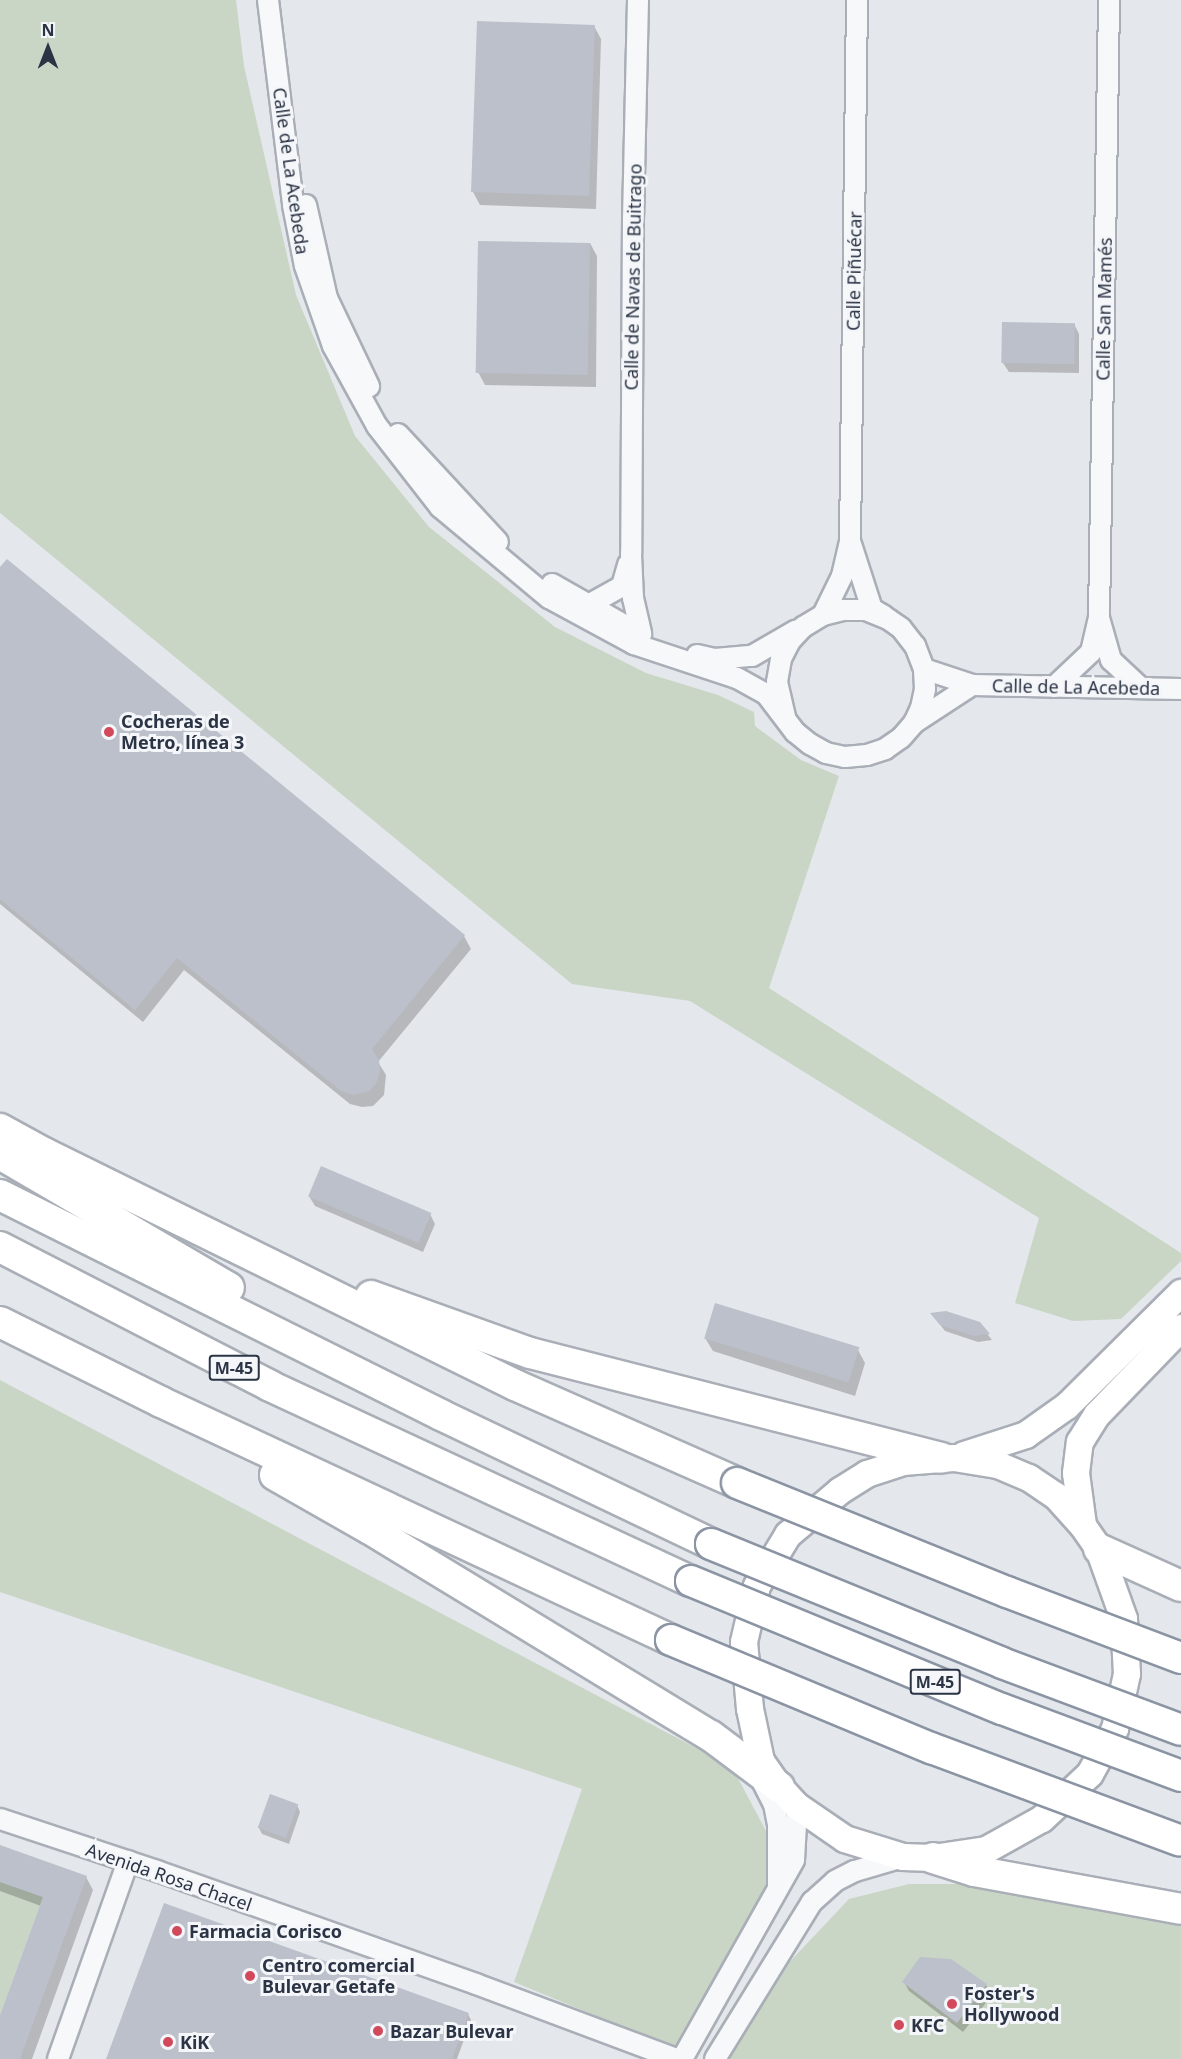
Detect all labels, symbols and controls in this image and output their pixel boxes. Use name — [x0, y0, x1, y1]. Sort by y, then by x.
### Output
north arrow — [18, 18, 78, 78]
text: N — [41, 19, 55, 41]
street label: Calle de La Acebeda — [269, 86, 313, 256]
street label: Calle de Navas de Buitrago — [620, 163, 646, 391]
street label: Calle Piñuécar — [842, 211, 866, 331]
street label: Calle San Mamés — [1092, 237, 1116, 381]
street label: Calle de La Acebeda — [992, 675, 1160, 699]
place label: Cocheras de Metro, línea 3 — [121, 711, 244, 754]
marker: Cocheras de Metro, línea 3 — [102, 725, 116, 739]
road number: M-45 — [208, 1355, 260, 1381]
road number: M-45 — [910, 1669, 960, 1695]
street label: Avenida Rosa Chacel — [83, 1838, 255, 1916]
place label: Farmacia Corisco — [189, 1920, 342, 1942]
marker: Farmacia Corisco — [170, 1924, 184, 1938]
place label: Centro comercial Bulevar Getafe — [262, 1955, 415, 1998]
marker: Centro comercial Bulevar Getafe — [243, 1969, 257, 1983]
place label: Foster's Hollywood — [964, 1983, 1059, 2026]
marker: Foster's Hollywood — [945, 1997, 959, 2011]
place label: KFC — [911, 2014, 944, 2036]
marker: KFC — [892, 2018, 906, 2032]
place label: Bazar Bulevar — [390, 2020, 514, 2042]
marker: Bazar Bulevar — [371, 2024, 385, 2038]
place label: KiK — [180, 2031, 209, 2053]
marker: KiK — [161, 2035, 175, 2049]

